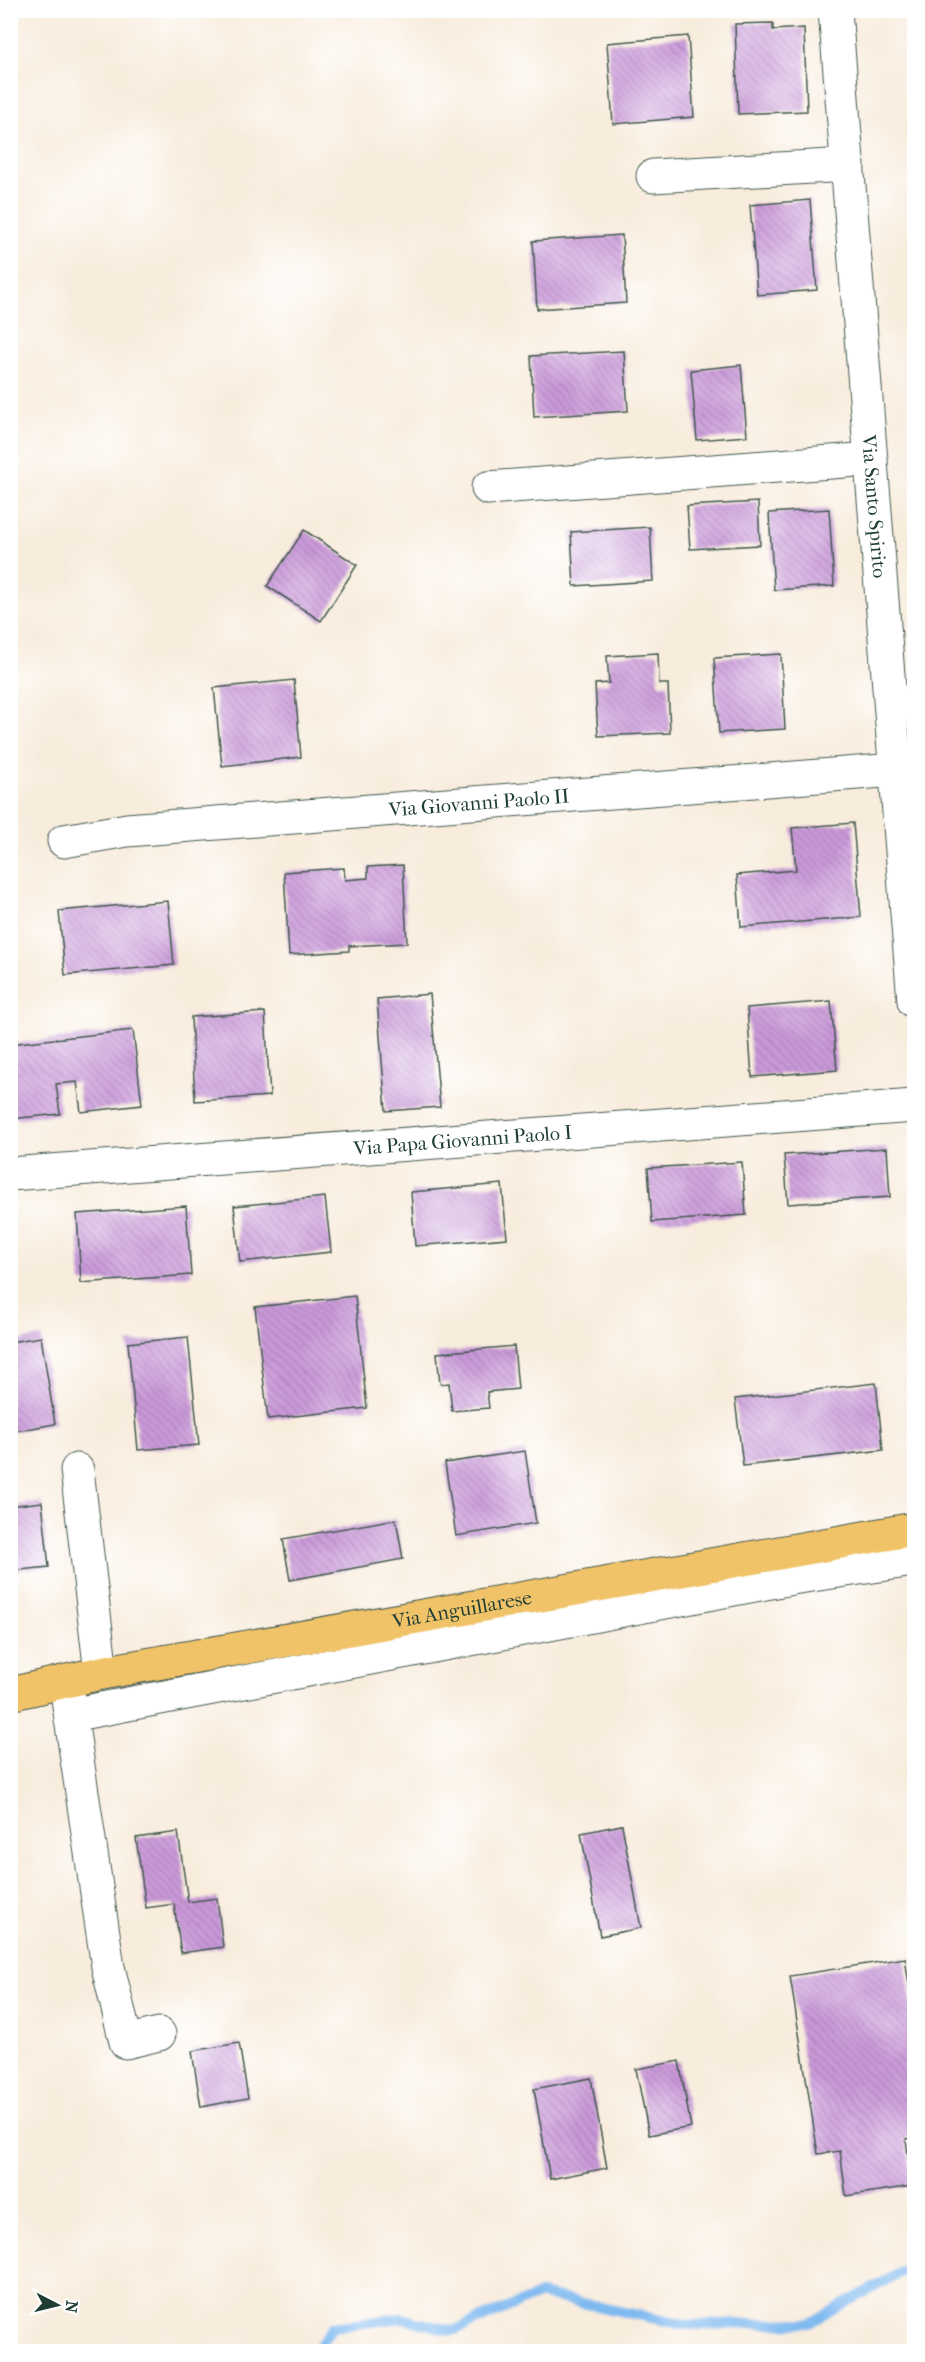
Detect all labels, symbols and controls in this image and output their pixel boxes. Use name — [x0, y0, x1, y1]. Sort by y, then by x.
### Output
street label: Via Santo Spirito — [857, 433, 891, 579]
street label: Via Giovanni Paolo II — [387, 785, 570, 822]
street label: Via Papa Giovanni Paolo I — [352, 1121, 573, 1160]
street label: Via Anguillarese — [390, 1586, 534, 1633]
north arrow — [27, 2275, 87, 2335]
text: N — [61, 2300, 82, 2315]

